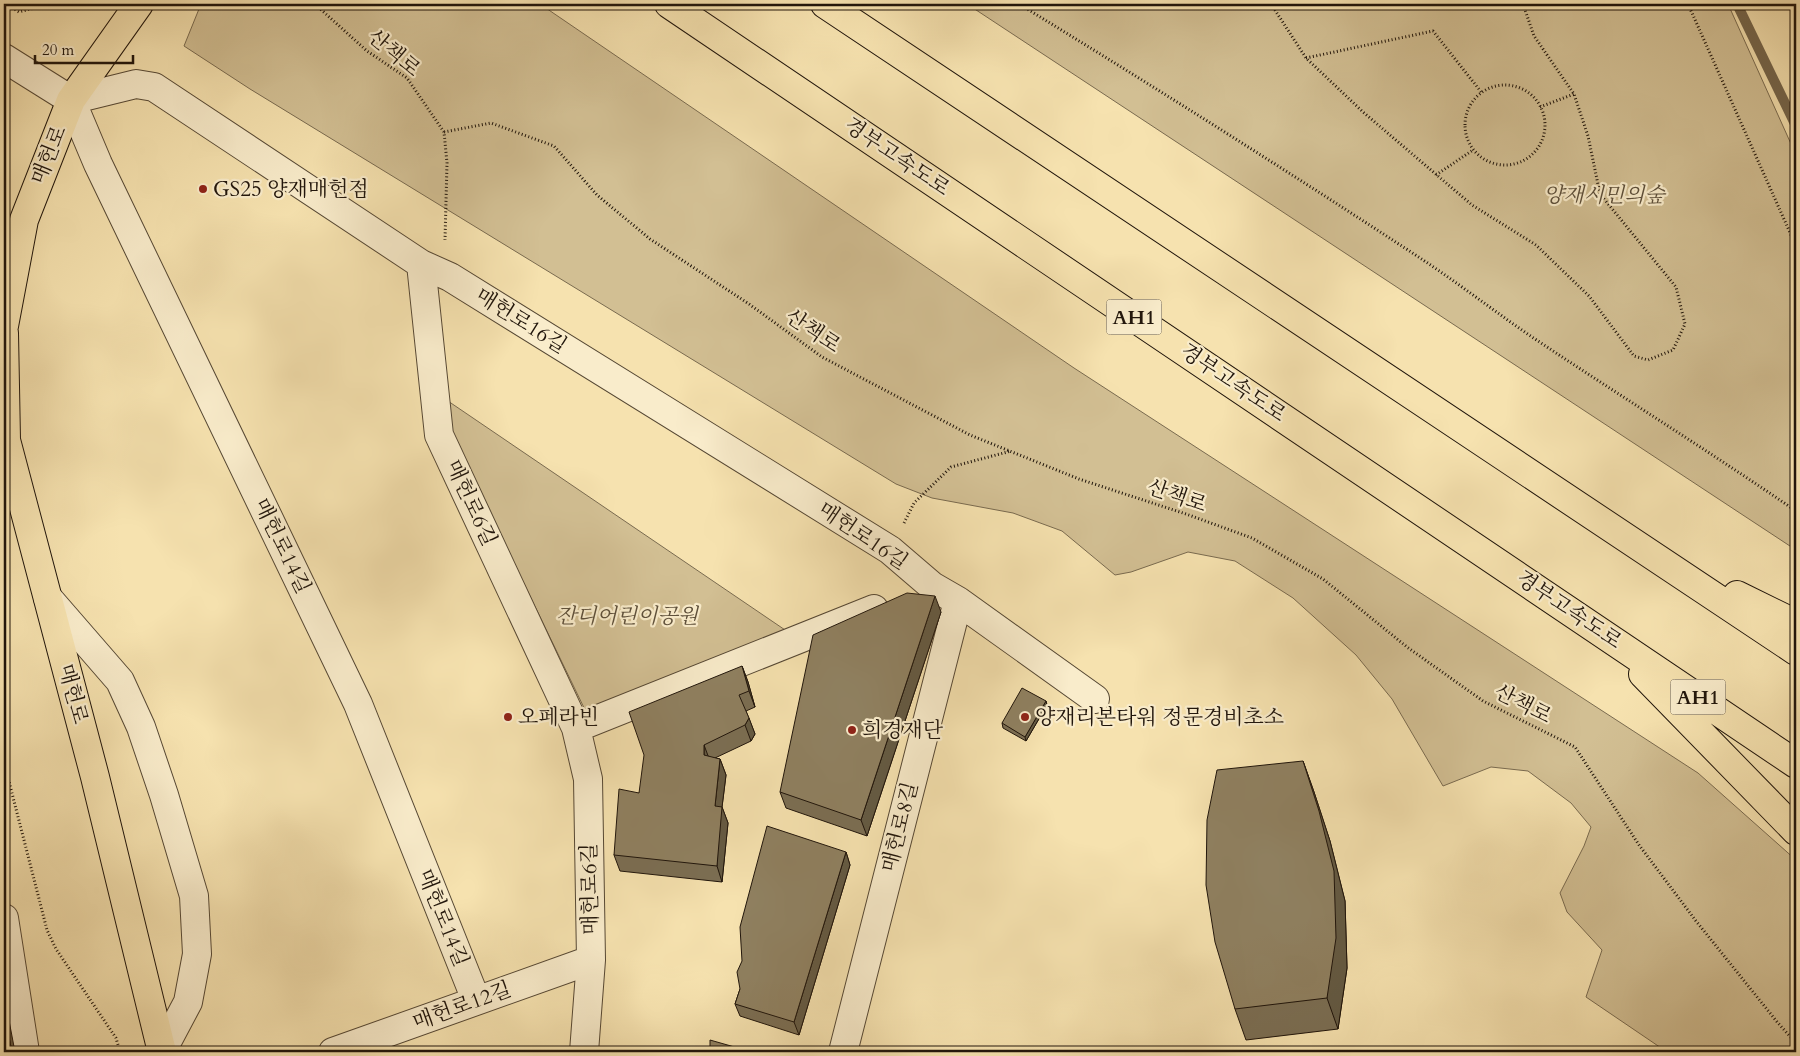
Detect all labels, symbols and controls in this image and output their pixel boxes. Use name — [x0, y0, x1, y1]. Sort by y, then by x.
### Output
street label: 산책로 — [361, 22, 427, 84]
scale bar — [35, 32, 132, 64]
text: 20 m — [42, 40, 74, 60]
street label: 경부고속도로 — [838, 111, 956, 203]
street label: 매헌로 — [24, 121, 74, 189]
place label: GS25 양재매헌점 — [213, 175, 369, 204]
park label: 양재시민의숲 — [1543, 181, 1667, 210]
marker: GS25 양재매헌점 — [197, 183, 209, 195]
street label: 매헌로16길 — [470, 281, 572, 361]
road number: AH1 — [1106, 300, 1162, 334]
street label: 산책로 — [780, 302, 846, 360]
street label: 경부고속도로 — [1174, 337, 1292, 429]
street label: 매헌로6길 — [438, 455, 504, 551]
street label: 산책로 — [1144, 472, 1210, 520]
street label: 매헌로14길 — [246, 494, 318, 598]
street label: 매헌로16길 — [812, 495, 914, 577]
street label: 경부고속도로 — [1510, 564, 1628, 656]
park label: 잔디어린이공원 — [556, 602, 700, 631]
street label: 매헌로 — [51, 661, 95, 727]
street label: 산책로 — [1489, 677, 1557, 731]
road number: AH1 — [1670, 680, 1726, 714]
place label: 오페라빈 — [518, 703, 599, 732]
place label: 양재리본타워 정문경비초소 — [1035, 703, 1284, 732]
marker: 오페라빈 — [502, 711, 514, 723]
marker: 양재리본타워 정문경비초소 — [1019, 711, 1031, 723]
place label: 희경재단 — [862, 716, 944, 745]
marker: 희경재단 — [846, 724, 858, 736]
street label: 매헌로8길 — [875, 779, 925, 875]
street label: 매헌로6길 — [575, 843, 605, 935]
street label: 매헌로14길 — [410, 865, 476, 971]
street label: 매헌로12길 — [409, 975, 515, 1037]

